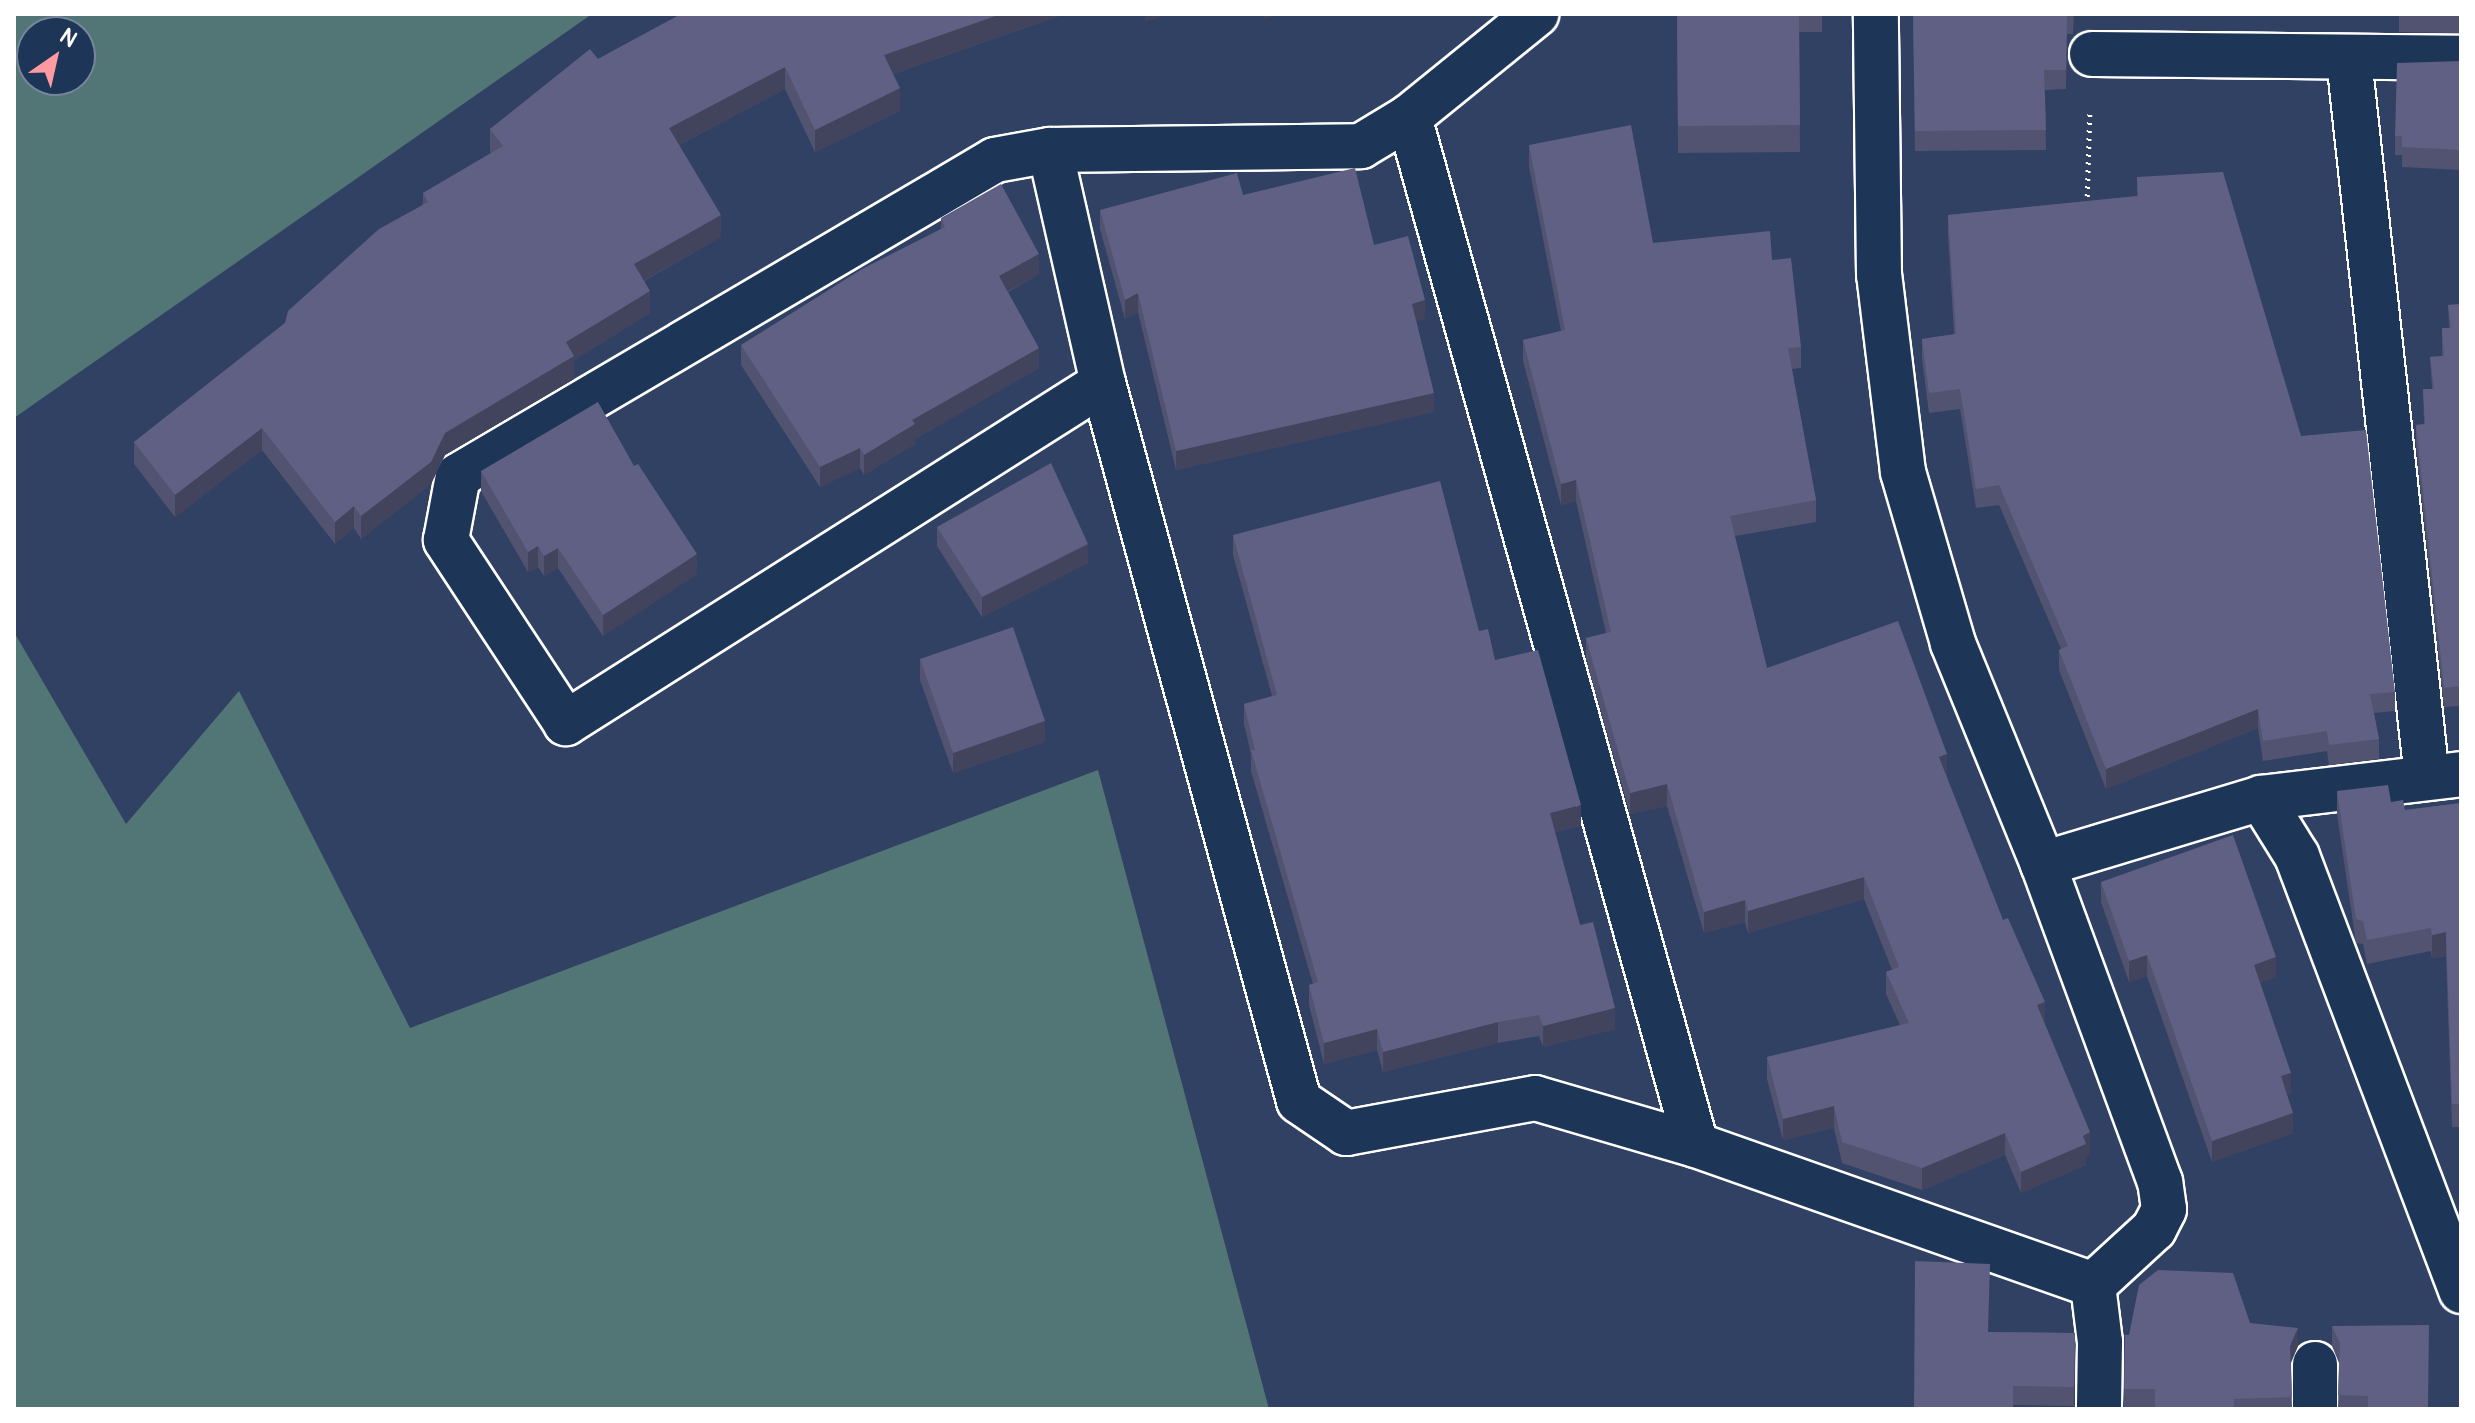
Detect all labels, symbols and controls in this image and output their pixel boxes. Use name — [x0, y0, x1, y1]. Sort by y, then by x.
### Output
north arrow — [16, 16, 96, 96]
text: N — [54, 22, 82, 54]

